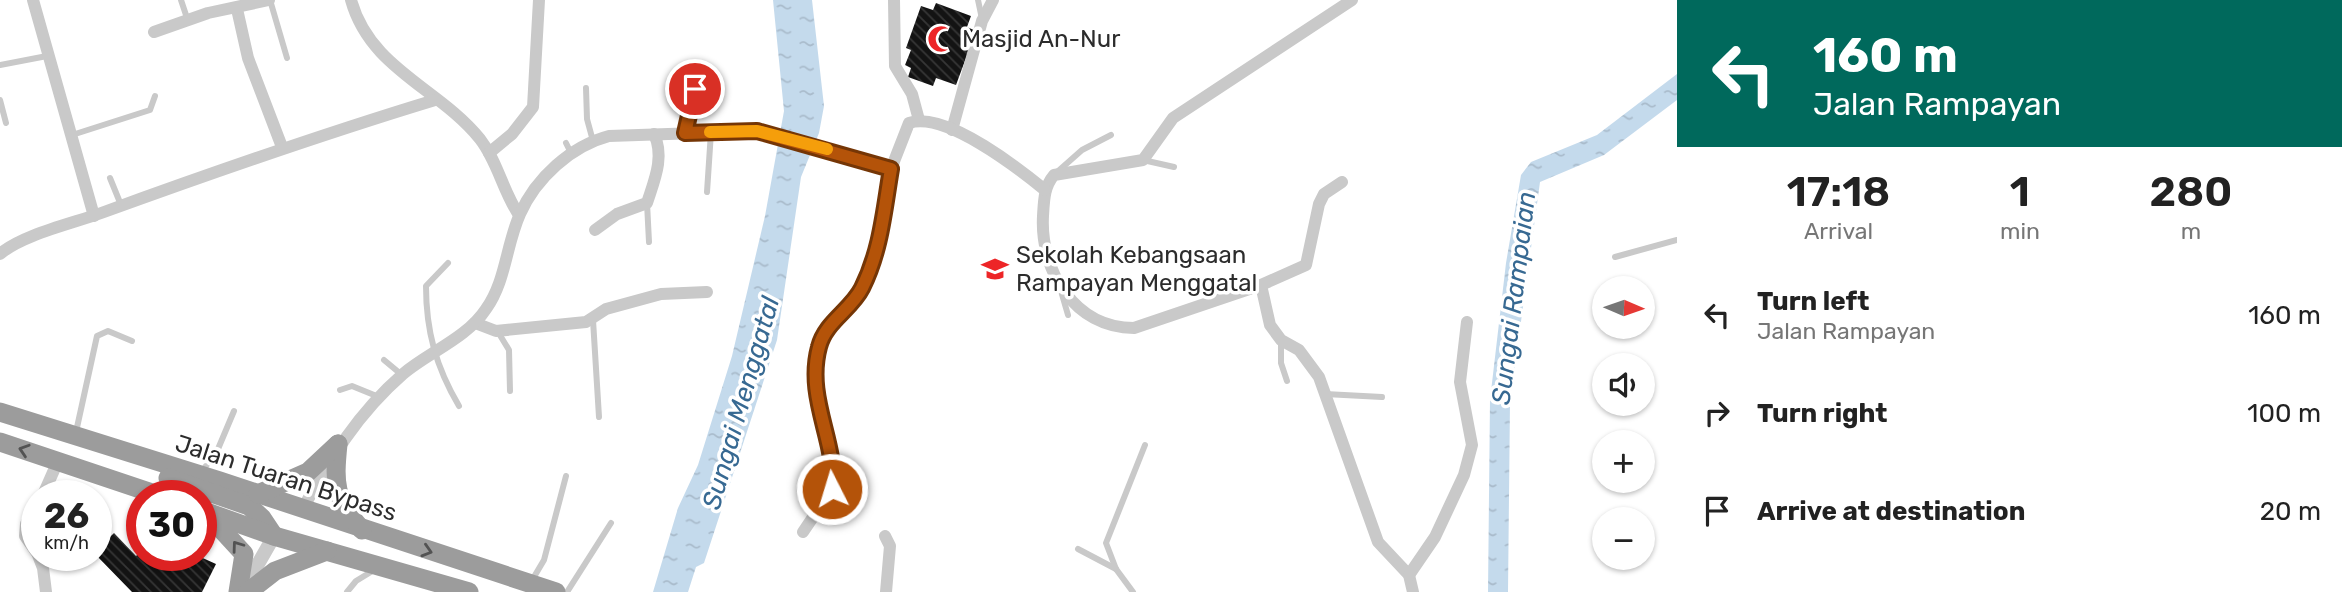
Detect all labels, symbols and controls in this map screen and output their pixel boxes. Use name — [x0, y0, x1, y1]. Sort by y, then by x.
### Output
mosque icon: Masjid An-Nur — [926, 24, 956, 54]
place label: Masjid An-Nur — [962, 25, 1120, 53]
text: 160 m — [1813, 26, 1958, 84]
icon: left — [1698, 28, 1789, 119]
pin — [665, 59, 725, 119]
icon: arrive — [676, 70, 714, 108]
text: Jalan Rampayan — [1813, 85, 2061, 123]
text: 17:18 — [1787, 167, 1890, 217]
text: 1 — [2010, 167, 2030, 217]
text: 280 — [2150, 167, 2232, 217]
water label: Sungai Rampaian — [1486, 190, 1542, 406]
text: Arrival — [1804, 217, 1873, 245]
text: min — [2000, 217, 2040, 245]
text: m — [2181, 217, 2201, 245]
place label: Sekolah Kebangsaan Rampayan Menggatal — [1016, 241, 1257, 297]
school or university icon: Sekolah Kebangsaan Rampayan Menggatal — [980, 254, 1010, 284]
north arrow — [1592, 276, 1656, 340]
map controls — [1592, 276, 1655, 570]
text: Turn left — [1757, 286, 1869, 317]
water label: Sungai Menggatal — [696, 292, 786, 513]
icon: left — [1698, 296, 1736, 334]
text: 160 m — [2248, 300, 2321, 331]
text: Jalan Rampayan — [1757, 317, 1935, 345]
button: sound — [1592, 353, 1655, 416]
icon: right — [1698, 394, 1736, 432]
text: Turn right — [1757, 398, 1887, 429]
text: 100 m — [2247, 398, 2321, 429]
street label: Jalan Tuaran Bypass — [172, 429, 400, 527]
button: + — [1592, 430, 1655, 493]
one-way arrow — [18, 444, 30, 458]
position arrow — [795, 452, 869, 526]
speed limit sign: 30 — [126, 480, 217, 571]
icon: arrive — [1698, 492, 1736, 530]
text: 26 — [44, 495, 89, 537]
text: Arrive at destination — [1757, 496, 2025, 527]
text: 20 m — [2260, 496, 2321, 527]
button: − — [1592, 507, 1655, 570]
text: km/h — [44, 532, 89, 554]
one-way arrow — [233, 541, 245, 553]
one-way arrow — [421, 542, 433, 557]

